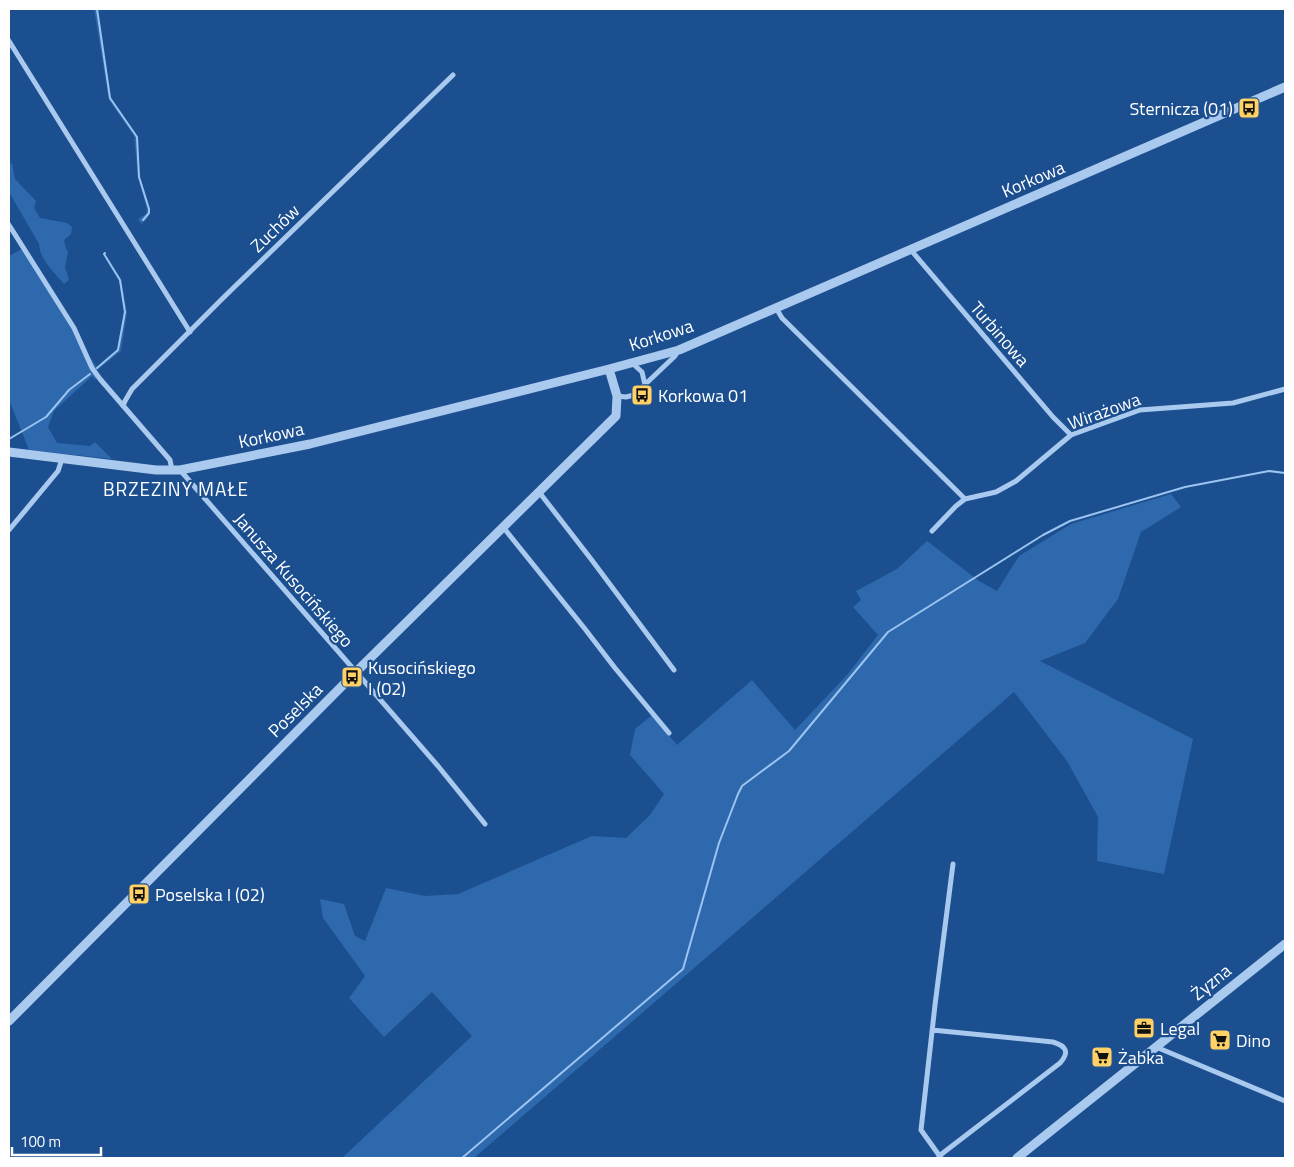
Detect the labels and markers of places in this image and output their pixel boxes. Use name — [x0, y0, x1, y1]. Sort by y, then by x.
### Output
place label: Sternicza (01) — [1129, 95, 1233, 122]
bus stop icon: Sternicza (01) — [1237, 96, 1261, 120]
place label: Korkowa 01 — [658, 382, 748, 409]
bus stop icon: Korkowa 01 — [630, 383, 654, 407]
place label: Kusocińskiego I (02) — [368, 654, 476, 702]
bus stop icon: Kusocińskiego I (02) — [340, 665, 364, 689]
place label: Poselska I (02) — [155, 881, 265, 908]
bus stop icon: Poselska I (02) — [127, 882, 151, 906]
place label: Legal — [1160, 1015, 1200, 1042]
office icon: Legal — [1132, 1016, 1156, 1040]
place label: Dino — [1236, 1027, 1271, 1054]
supermarket icon: Dino — [1208, 1028, 1232, 1052]
place label: Żabka — [1118, 1044, 1164, 1071]
supermarket icon: Żabka — [1090, 1045, 1114, 1069]

